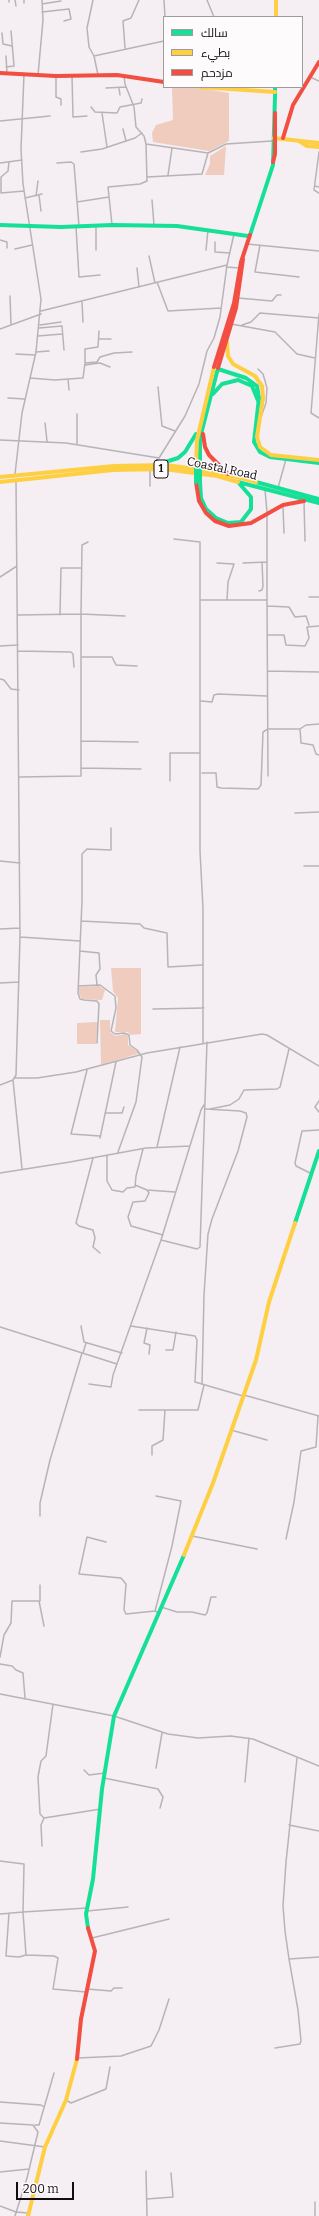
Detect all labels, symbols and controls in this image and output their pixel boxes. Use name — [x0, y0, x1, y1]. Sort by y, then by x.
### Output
legend — [163, 16, 303, 88]
text: سالك — [201, 26, 228, 40]
text: بطيء — [201, 46, 230, 60]
text: مزدحم — [201, 66, 233, 80]
street label: Coastal Road — [186, 455, 258, 483]
road number: 1 — [154, 460, 168, 478]
scale bar — [18, 2174, 76, 2200]
text: 200 m — [23, 2182, 59, 2196]

